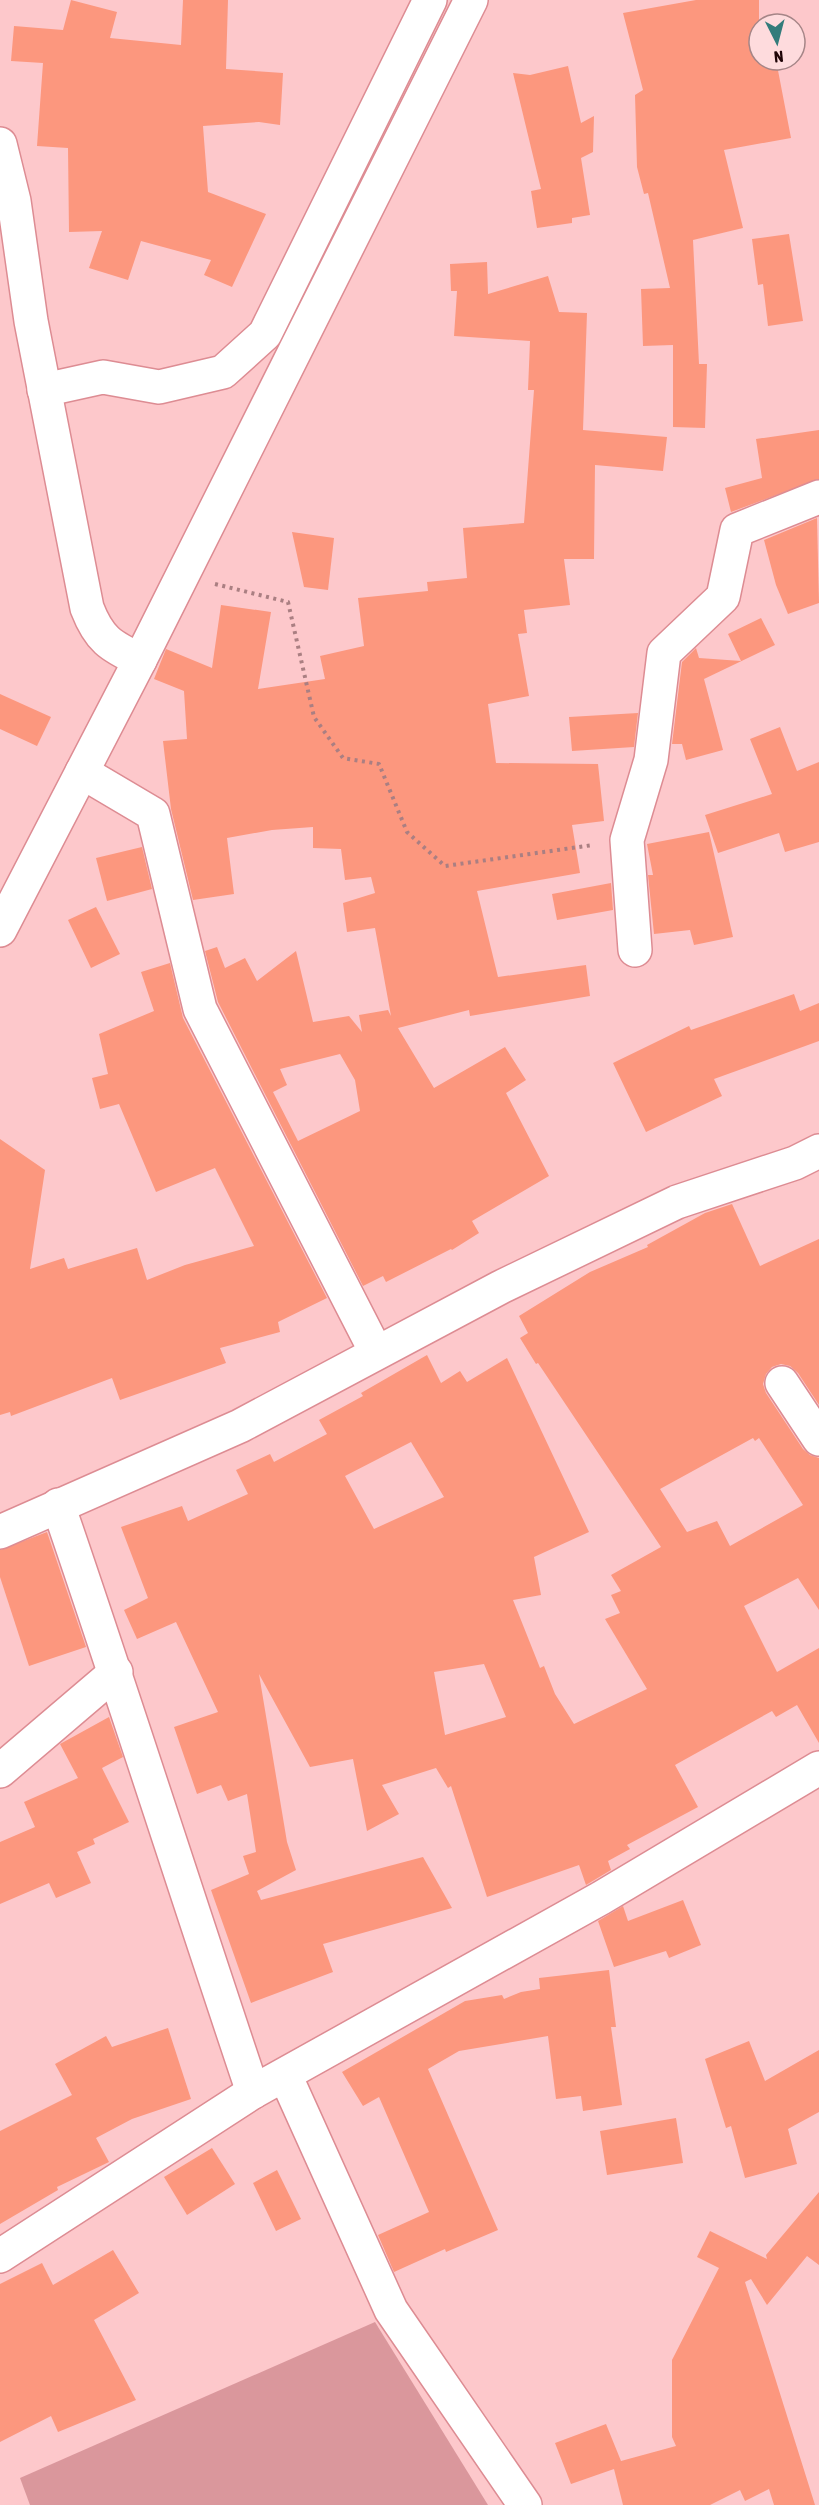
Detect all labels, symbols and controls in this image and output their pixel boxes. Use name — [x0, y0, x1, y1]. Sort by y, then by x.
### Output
north arrow — [747, 12, 807, 72]
text: N — [773, 47, 784, 66]

